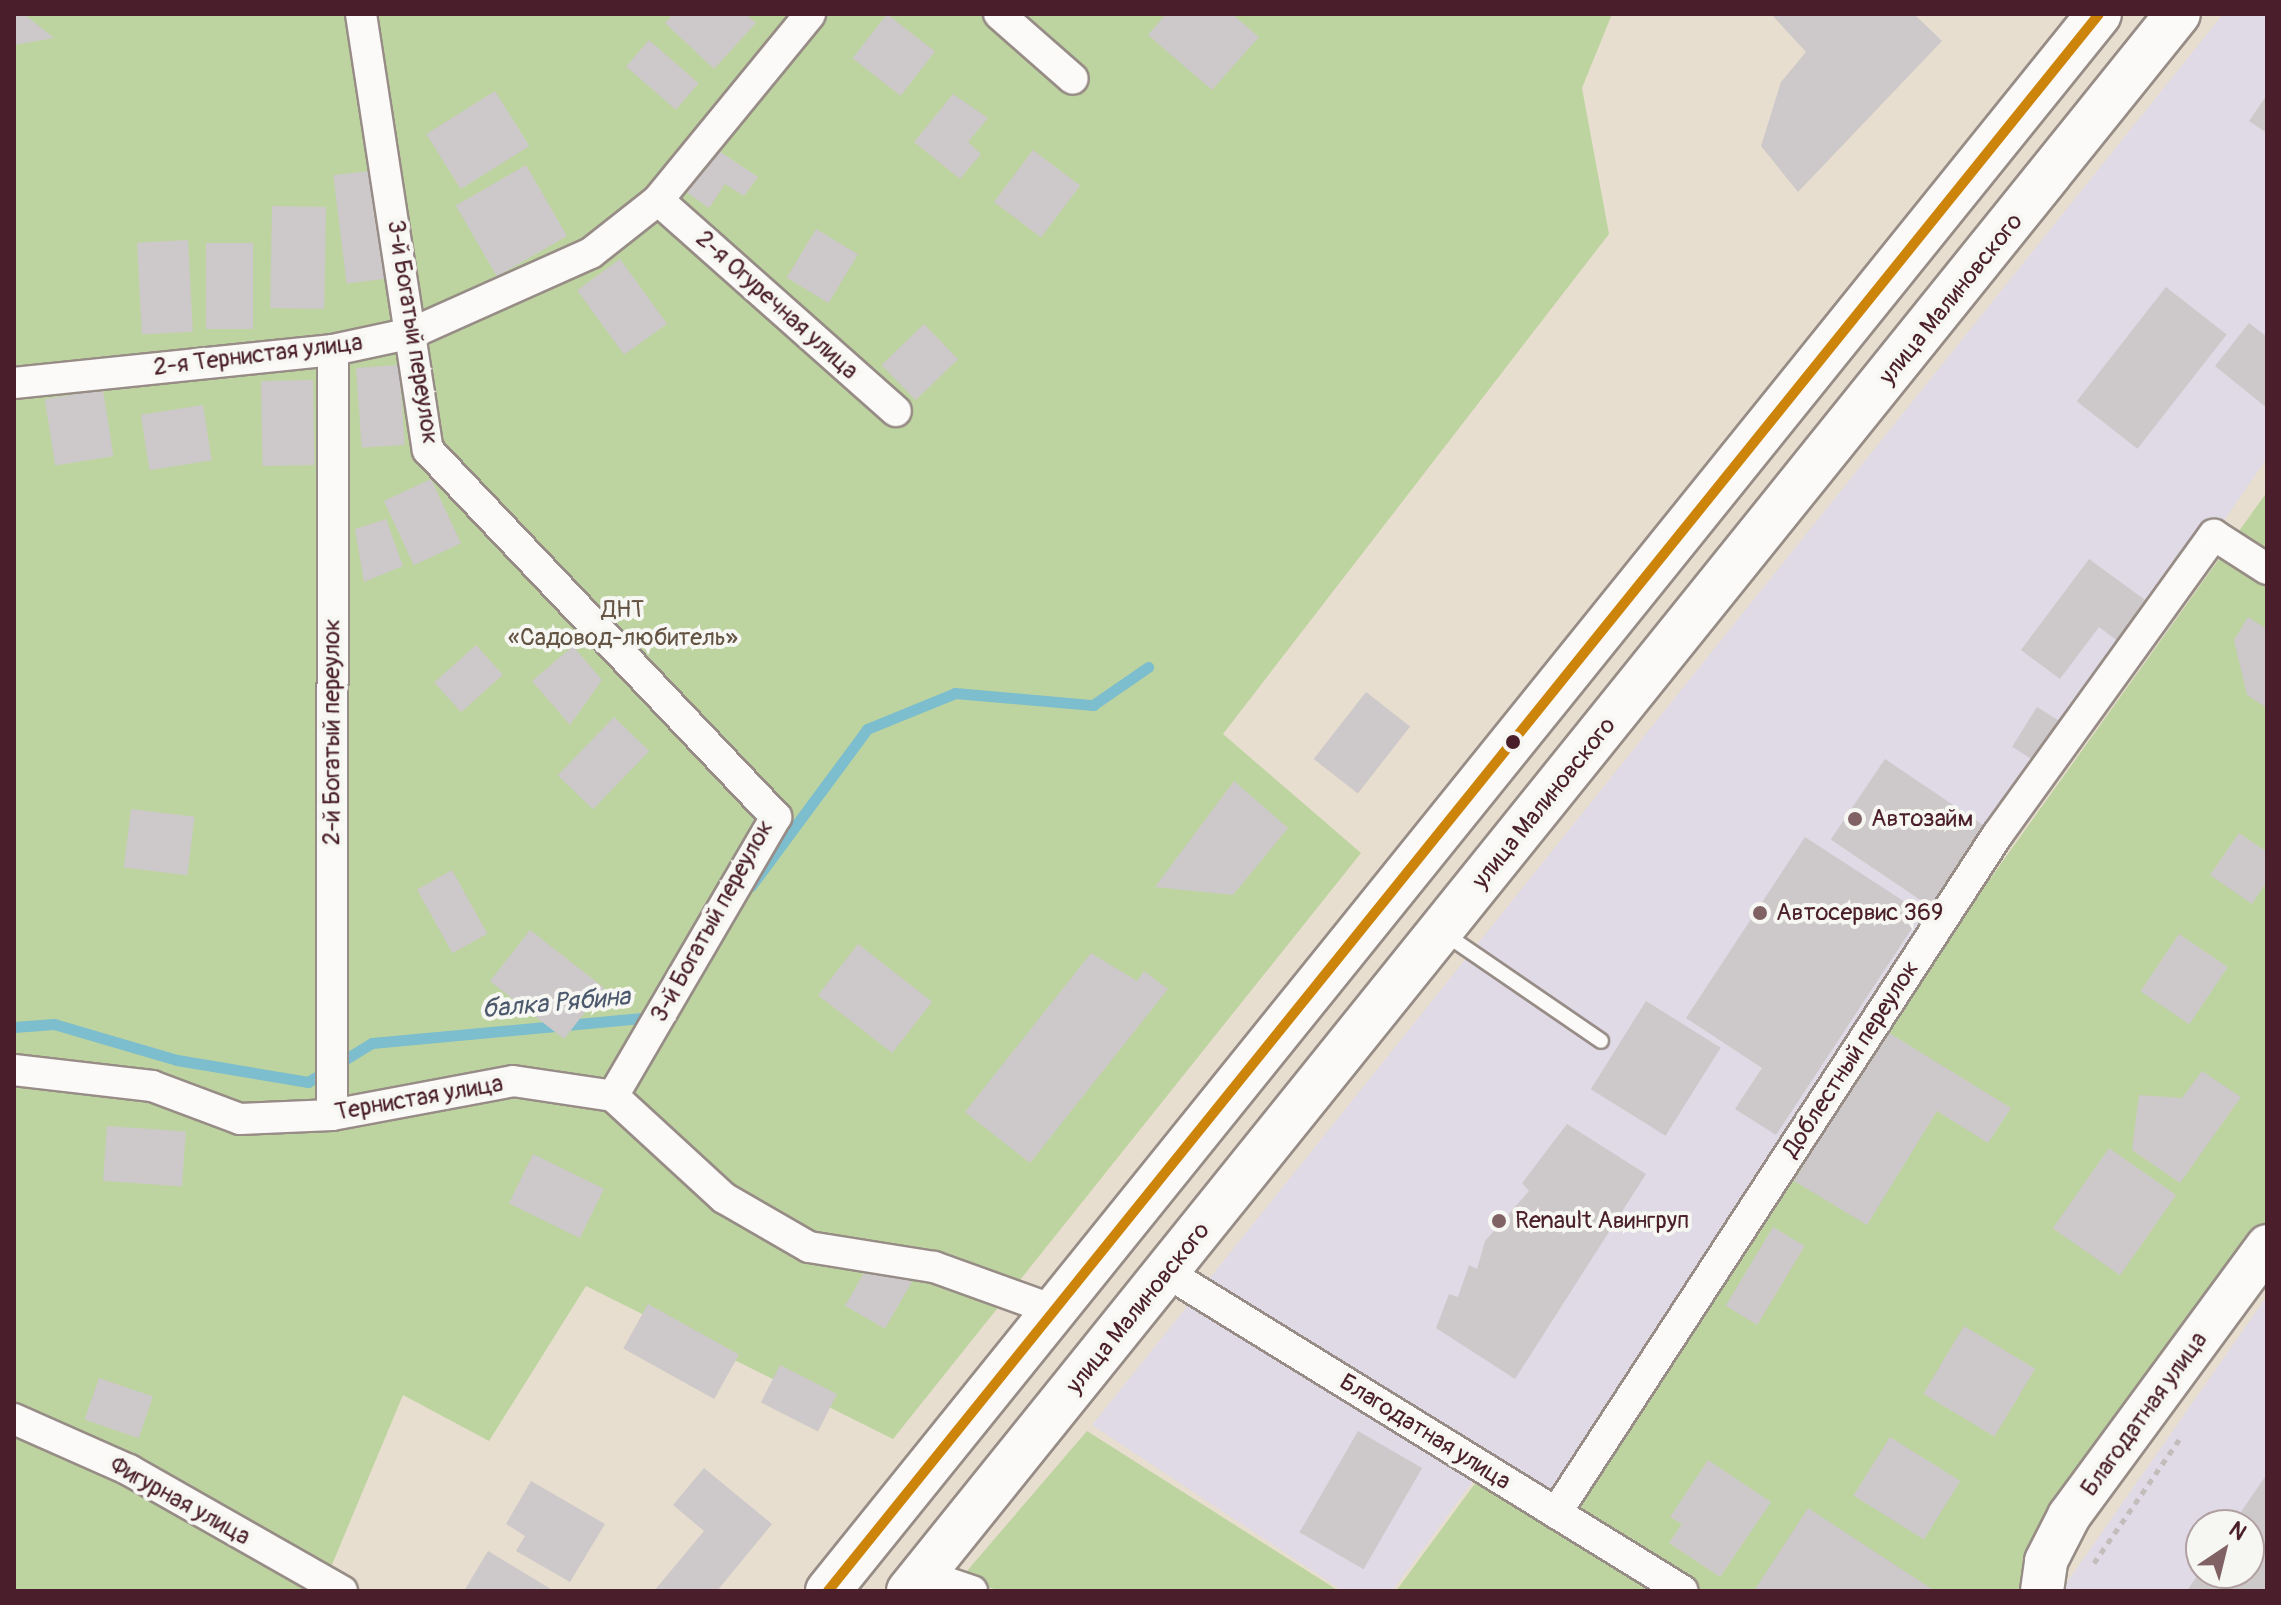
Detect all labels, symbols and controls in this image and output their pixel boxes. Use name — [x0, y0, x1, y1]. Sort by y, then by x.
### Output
street label: улица Малиновского — [1873, 208, 2029, 390]
street label: 3-й Богатый переулок — [381, 218, 445, 446]
street label: 2-я Огуречная улица — [690, 225, 864, 385]
street label: 2-я Тернистая улица — [152, 328, 364, 382]
park label: ДНТ «Садовод-любитель» — [508, 596, 738, 652]
street label: 2-й Богатый переулок — [318, 619, 346, 845]
street label: улица Малиновского — [1466, 712, 1622, 894]
unlabelled marker — [1505, 734, 1521, 750]
place label: Автозайм — [1871, 805, 1973, 833]
marker: Автозайм — [1846, 810, 1864, 828]
street label: 3-й Богатый переулок — [644, 815, 780, 1027]
place label: Автосервис 369 — [1776, 899, 1943, 927]
marker: Автосервис 369 — [1751, 904, 1769, 922]
street label: Доблестный переулок — [1777, 955, 1925, 1163]
water label: балка Рябина — [481, 982, 631, 1026]
street label: Тернистая улица — [333, 1069, 505, 1127]
place label: Renault Авингруп — [1515, 1207, 1689, 1235]
marker: Renault Авингруп — [1490, 1212, 1508, 1230]
street label: улица Малиновского — [1060, 1217, 1216, 1399]
street label: Благодатная улица — [2075, 1326, 2213, 1502]
street label: Благодатная улица — [1334, 1368, 1516, 1496]
street label: Фигурная улица — [105, 1451, 255, 1551]
north arrow — [2185, 1509, 2265, 1589]
text: N — [2223, 1515, 2252, 1547]

